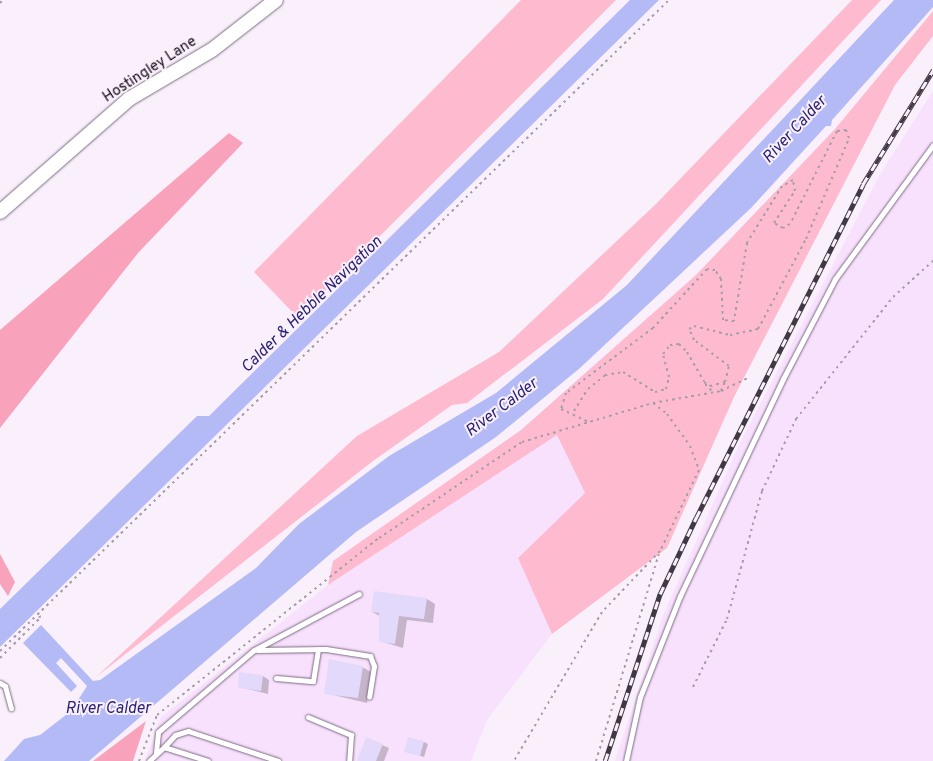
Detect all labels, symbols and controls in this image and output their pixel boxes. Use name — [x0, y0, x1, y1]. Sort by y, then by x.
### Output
street label: Hostingley Lane — [100, 33, 200, 107]
water label: River Calder — [759, 92, 831, 168]
water label: Calder & Hebble Navigation — [238, 233, 386, 377]
water label: River Calder — [462, 375, 542, 441]
water label: River Calder — [65, 699, 151, 719]

